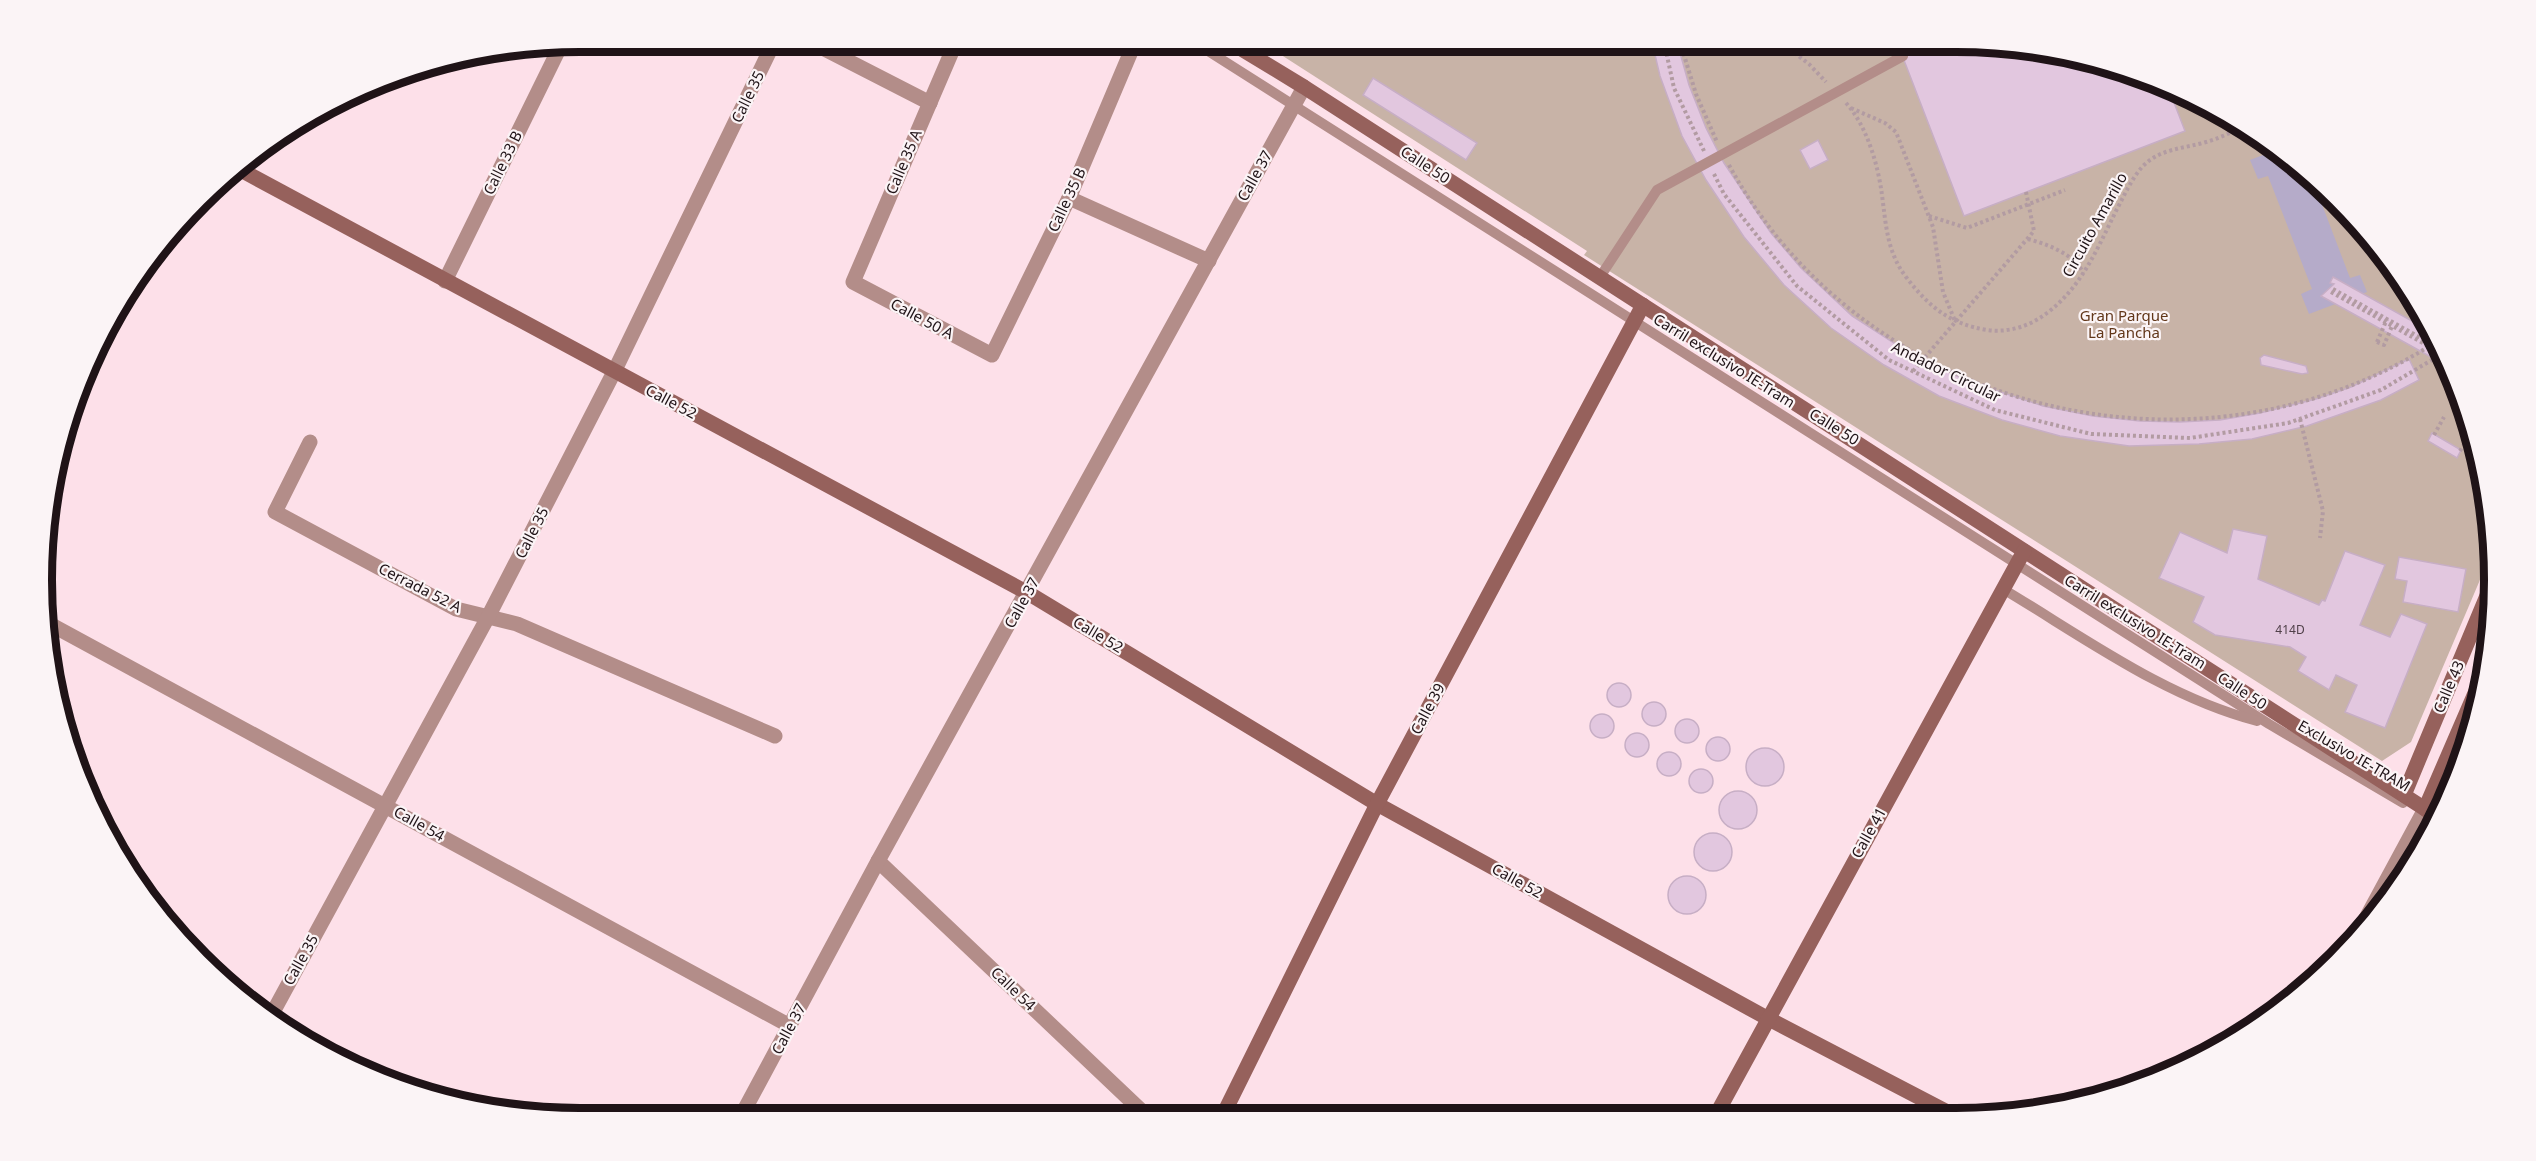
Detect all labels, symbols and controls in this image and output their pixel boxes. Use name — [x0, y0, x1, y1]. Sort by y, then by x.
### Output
street label: Calle 35 — [726, 67, 768, 126]
street label: Calle 35 A — [880, 126, 926, 197]
street label: Calle 33 B — [478, 127, 526, 198]
street label: Calle 50 — [1397, 141, 1454, 188]
street label: Calle 37 — [1232, 147, 1276, 204]
street label: Calle 35 B — [1042, 164, 1090, 235]
street label: Circuito Amarillo — [2057, 169, 2131, 280]
street label: Calle 50 A — [887, 293, 958, 343]
park label: Gran Parque La Pancha — [2080, 305, 2168, 342]
street label: Carril exclusivo IE-Tram — [1650, 308, 1799, 412]
street label: Andador Circular — [1889, 336, 2004, 406]
street label: Calle 52 — [642, 379, 701, 423]
street label: Calle 50 — [1806, 403, 1863, 449]
street label: Calle 35 — [510, 503, 553, 562]
street label: Cerrada 52 A — [376, 558, 466, 617]
street label: Carril exclusivo IE-Tram — [2061, 569, 2210, 673]
street label: Calle 37 — [999, 574, 1043, 631]
street label: Calle 52 — [1070, 611, 1127, 657]
house number: 414D — [2275, 621, 2305, 638]
street label: Calle 43 — [2428, 657, 2468, 716]
street label: Calle 50 — [2214, 667, 2271, 714]
street label: Calle 39 — [1405, 679, 1449, 738]
street label: Exclusivo IE-TRAM — [2295, 715, 2414, 795]
street label: Calle 54 — [391, 801, 449, 845]
street label: Calle 41 — [1846, 804, 1890, 861]
street label: Calle 52 — [1489, 858, 1546, 902]
street label: Calle 35 — [278, 931, 322, 988]
street label: Calle 54 — [987, 962, 1041, 1015]
street label: Calle 37 — [766, 999, 810, 1058]

